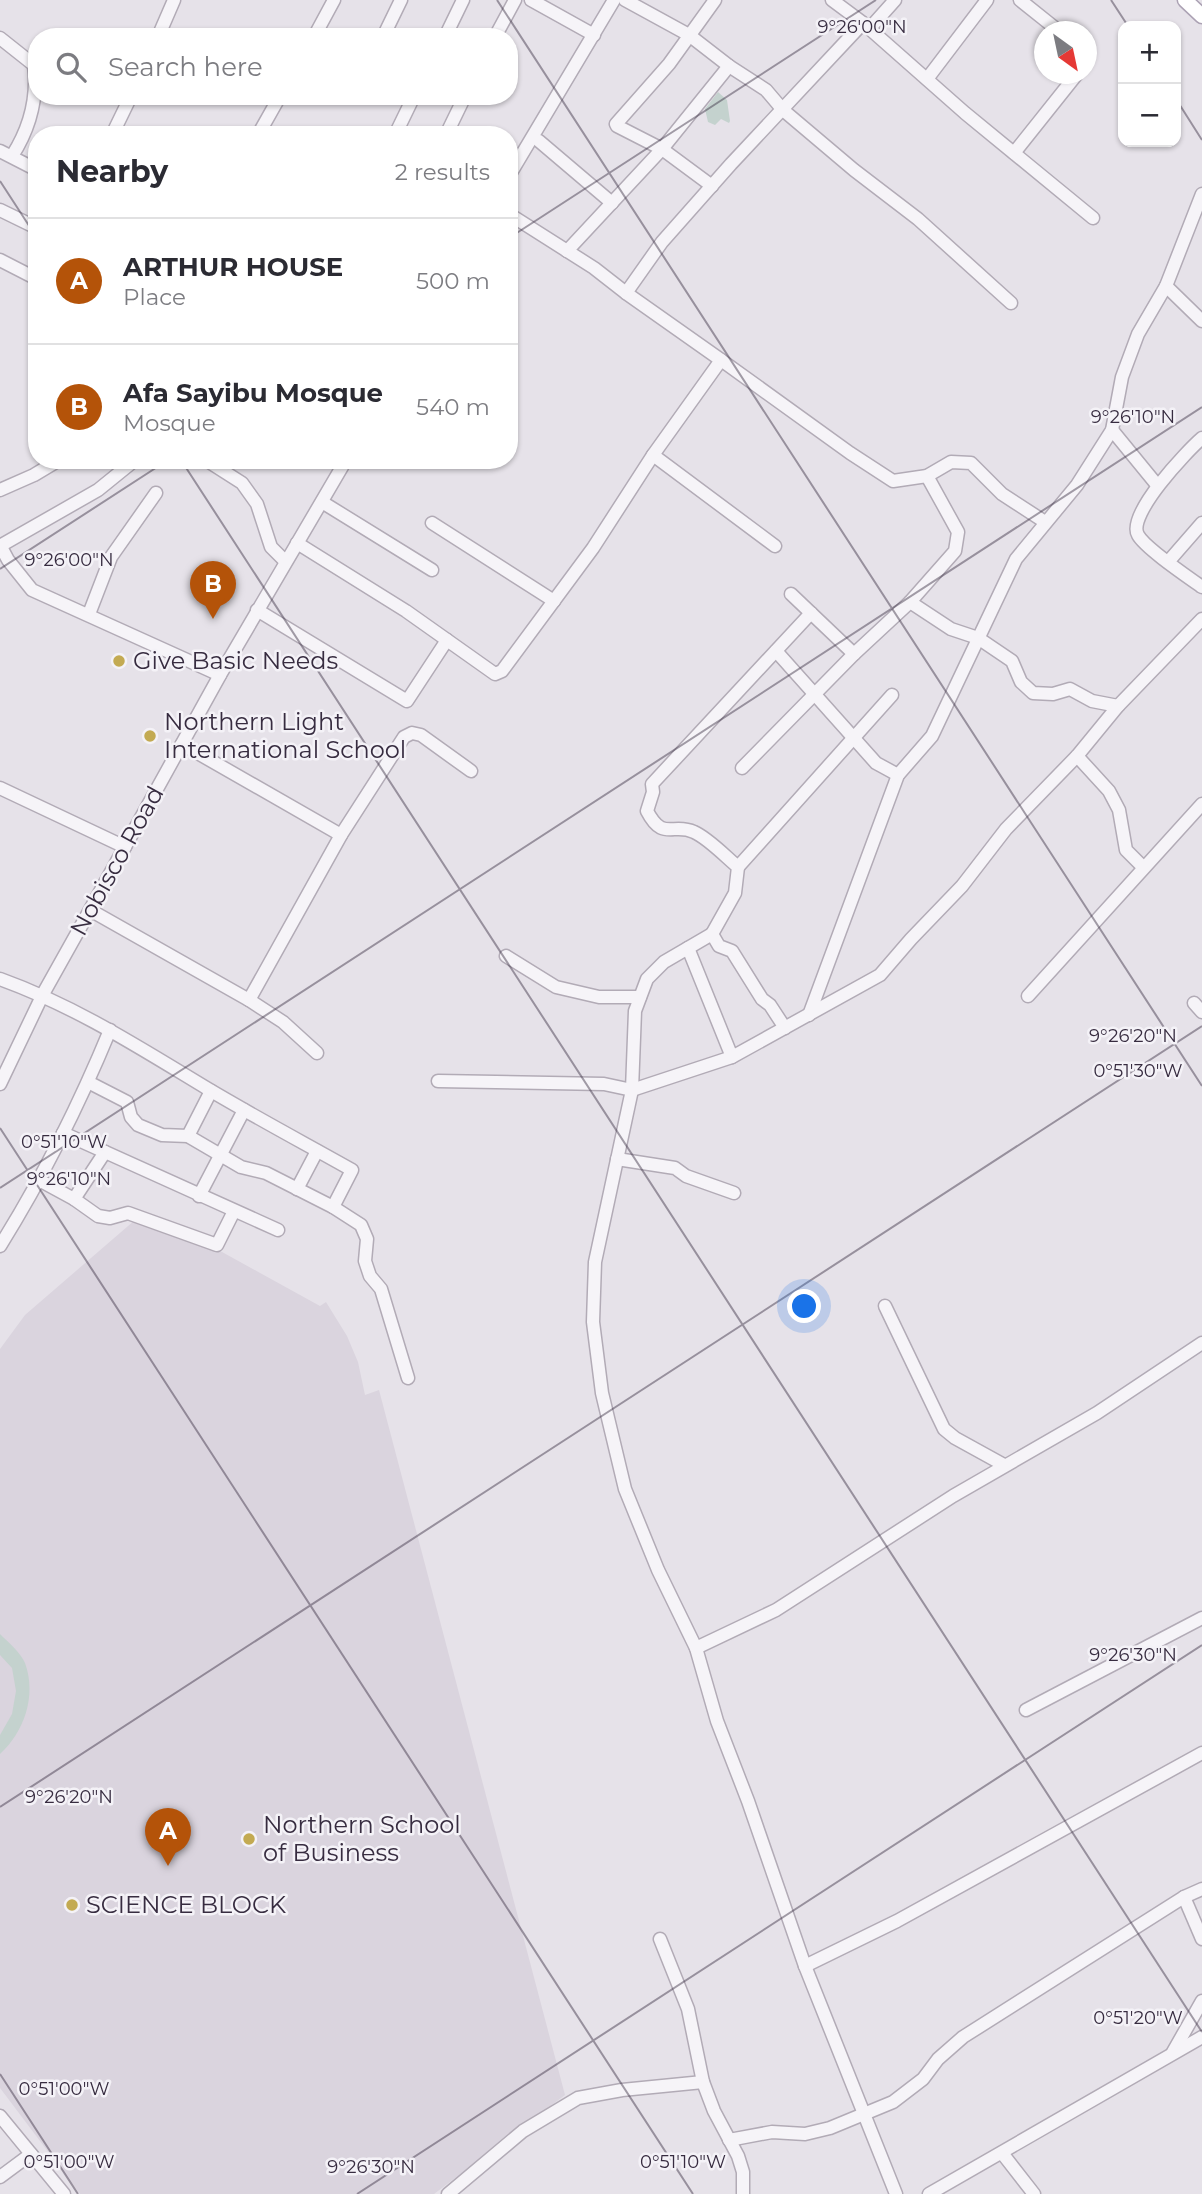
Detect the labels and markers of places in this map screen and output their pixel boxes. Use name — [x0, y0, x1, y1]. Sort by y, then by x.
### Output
pin: B — [190, 561, 236, 619]
place label: Give Basic Needs — [133, 646, 338, 675]
marker: Give Basic Needs — [111, 653, 127, 669]
place label: Northern Light International School — [164, 707, 406, 764]
marker: Northern Light International School — [142, 728, 158, 744]
pin: A — [145, 1808, 191, 1866]
place label: Northern School of Business — [263, 1810, 461, 1867]
marker: Northern School of Business — [241, 1831, 257, 1847]
place label: SCIENCE BLOCK — [86, 1890, 286, 1919]
marker: SCIENCE BLOCK — [64, 1897, 80, 1913]

